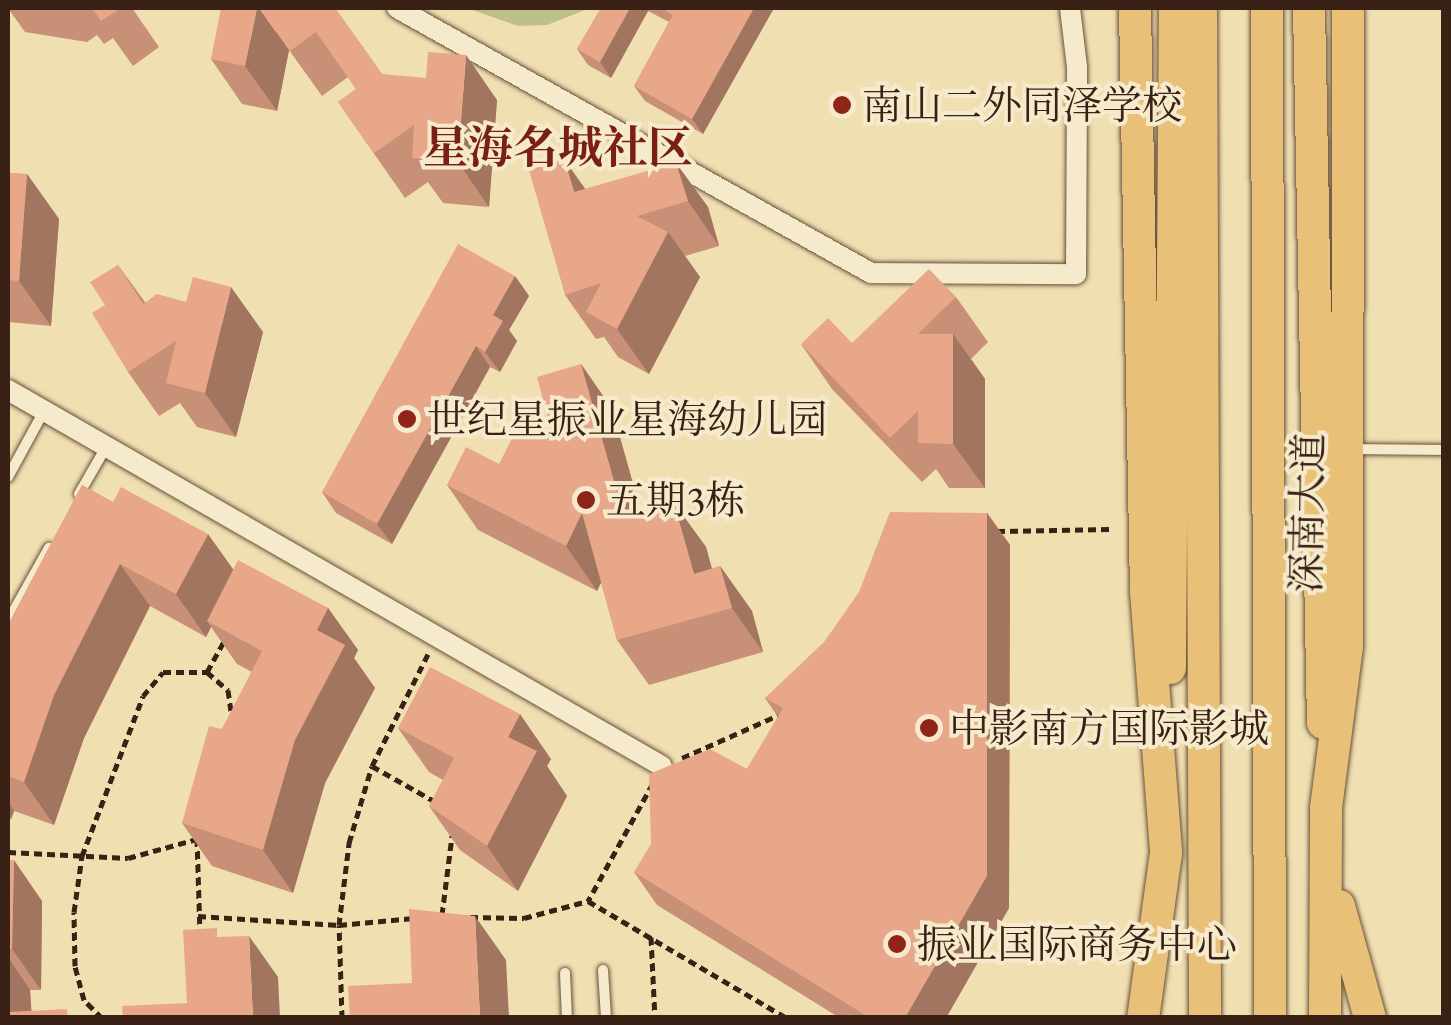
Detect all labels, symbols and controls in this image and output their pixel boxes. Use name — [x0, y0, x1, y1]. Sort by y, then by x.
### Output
place label: 南山二外同泽学校 — [862, 81, 1182, 129]
marker: 南山二外同泽学校 — [831, 94, 853, 116]
district label: 星海名城社区 — [423, 121, 693, 175]
place label: 世纪星振业星海幼儿园 — [427, 395, 827, 443]
marker: 世纪星振业星海幼儿园 — [396, 408, 418, 430]
street label: 深南大道 — [1282, 433, 1332, 593]
place label: 五期3栋 — [606, 476, 745, 524]
marker: 五期3栋 — [575, 489, 597, 511]
place label: 中影南方国际影城 — [949, 704, 1269, 752]
marker: 中影南方国际影城 — [918, 717, 940, 739]
place label: 振业国际商务中心 — [917, 920, 1237, 968]
marker: 振业国际商务中心 — [886, 933, 908, 955]

